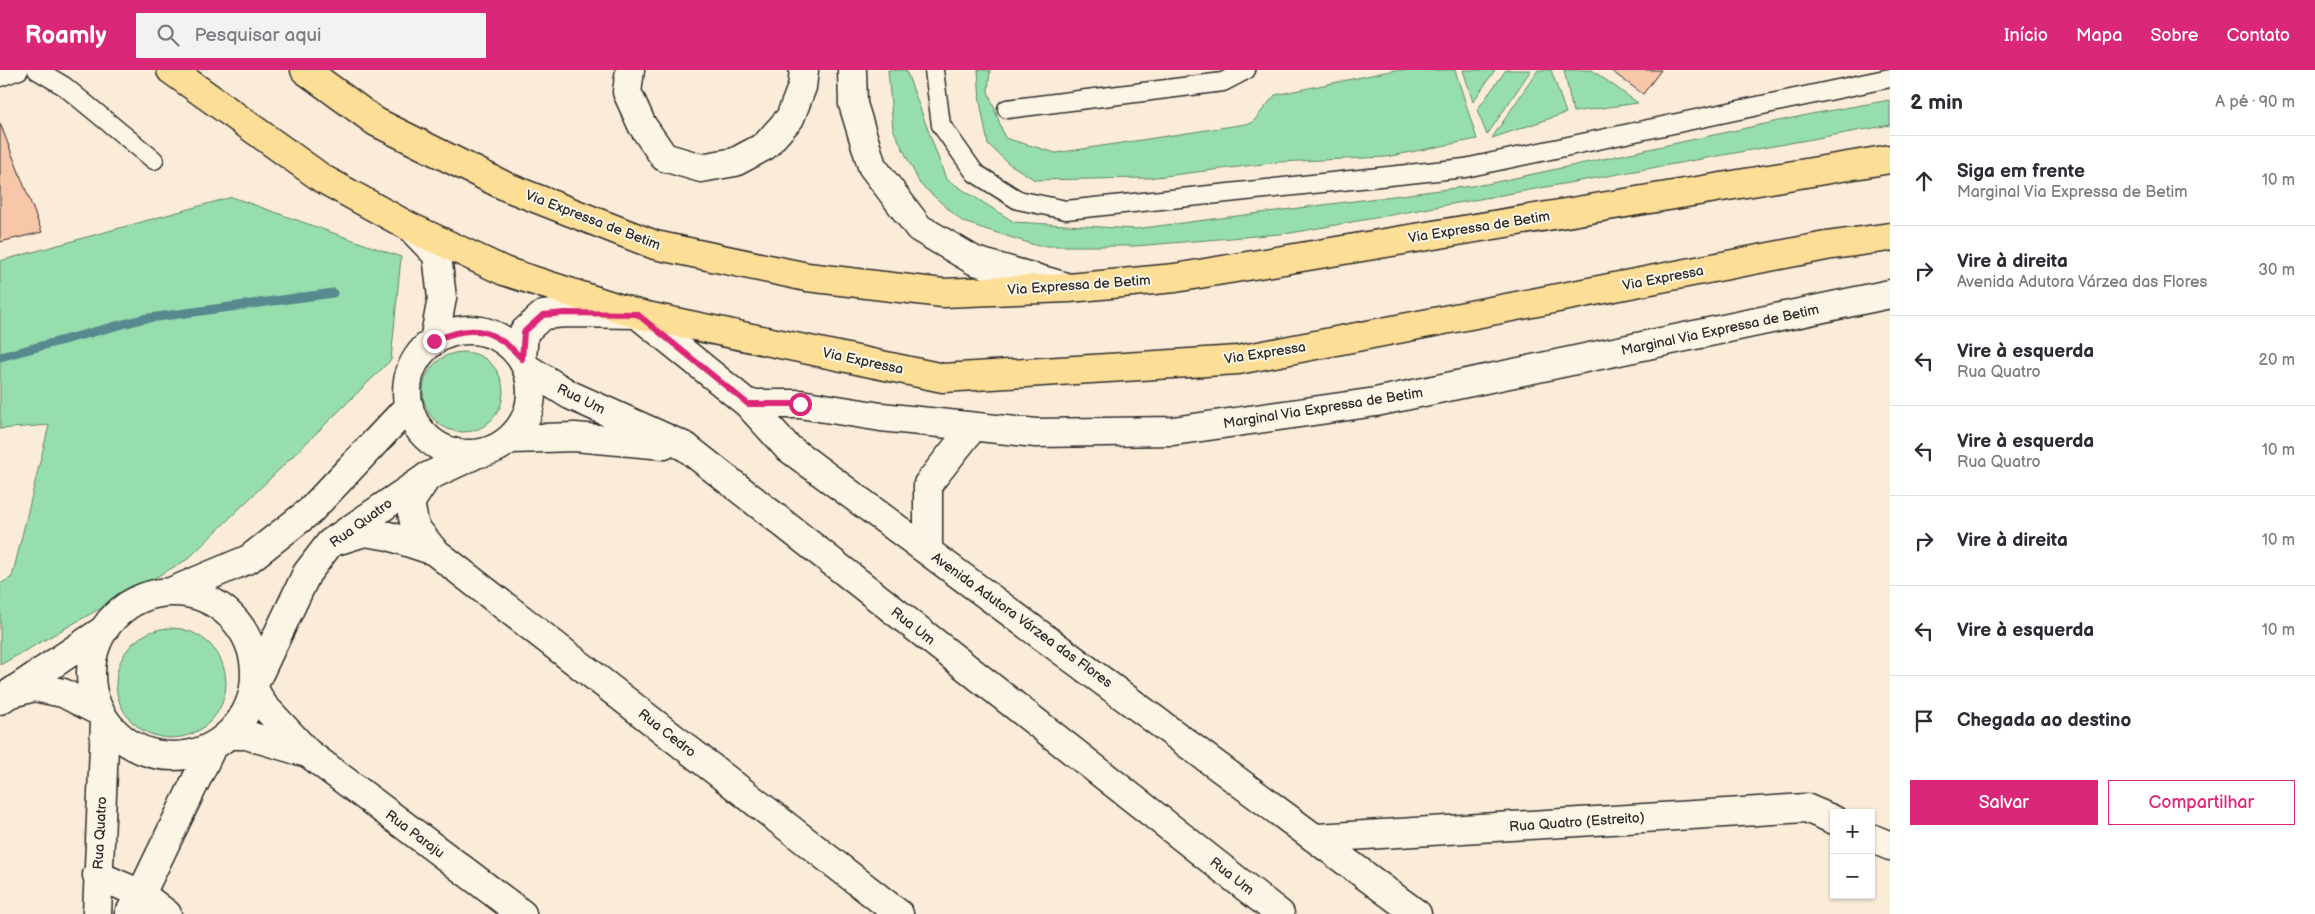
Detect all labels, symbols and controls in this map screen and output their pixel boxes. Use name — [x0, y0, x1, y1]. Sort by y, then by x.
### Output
search box — [136, 13, 486, 58]
text: Roamly — [25, 21, 106, 50]
icon: search — [154, 21, 182, 49]
text: Pesquisar aqui — [194, 24, 321, 47]
text: Início — [2004, 25, 2048, 46]
text: Mapa — [2076, 25, 2122, 46]
text: Sobre — [2150, 25, 2198, 46]
text: Contato — [2226, 25, 2290, 46]
text: 2 min — [1910, 90, 1963, 115]
text: A pé · 90 m — [2215, 93, 2295, 112]
text: Siga em frente — [1957, 160, 2085, 183]
icon: ahead — [1910, 167, 1938, 195]
text: 10 m — [2262, 171, 2295, 190]
text: Marginal Via Expressa de Betim — [1957, 183, 2188, 202]
street label: Via Expressa de Betim — [523, 186, 663, 254]
street label: Via Expressa de Betim — [1407, 207, 1551, 247]
text: Vire à direita — [1957, 250, 2068, 273]
icon: right — [1910, 257, 1938, 285]
text: 30 m — [2258, 261, 2295, 280]
street label: Via Expressa — [1621, 262, 1705, 294]
street label: Via Expressa de Betim — [1007, 272, 1151, 298]
text: Avenida Adutora Várzea das Flores — [1957, 273, 2208, 292]
street label: Marginal Via Expressa de Betim — [1620, 301, 1820, 359]
route end — [423, 330, 446, 353]
street label: Via Expressa — [1223, 338, 1307, 368]
text: Vire à esquerda — [1957, 340, 2094, 363]
street label: Via Expressa — [821, 344, 905, 378]
icon: left — [1910, 347, 1938, 375]
text: 20 m — [2259, 351, 2295, 370]
text: Rua Quatro — [1957, 363, 2041, 382]
street label: Rua Um — [554, 380, 608, 418]
street label: Marginal Via Expressa de Betim — [1222, 384, 1424, 432]
route start — [789, 393, 812, 416]
text: Vire à esquerda — [1957, 430, 2094, 453]
icon: left — [1910, 437, 1938, 465]
text: 10 m — [2262, 441, 2295, 460]
text: Rua Quatro — [1957, 453, 2041, 472]
street label: Rua Quatro — [326, 495, 396, 551]
icon: right — [1910, 527, 1938, 555]
text: Vire à direita — [1957, 529, 2068, 552]
text: 10 m — [2262, 531, 2295, 550]
street label: Avenida Adutora Várzea das Flores — [928, 549, 1116, 691]
street label: Rua Um — [888, 604, 938, 648]
icon: left — [1910, 617, 1938, 645]
text: Vire à esquerda — [1957, 619, 2094, 642]
text: 10 m — [2262, 621, 2295, 640]
street label: Rua Cedro — [635, 705, 699, 761]
icon: arrive — [1910, 707, 1938, 735]
text: Chegada ao destino — [1957, 709, 2131, 732]
button: Salvar — [1910, 780, 2098, 825]
button: Compartilhar — [2108, 780, 2295, 825]
street label: Rua Quatro — [90, 796, 110, 870]
street label: Rua Paraju — [382, 806, 448, 862]
street label: Rua Quatro (Estreito) — [1509, 809, 1645, 835]
map controls — [1830, 809, 1875, 899]
button: + — [1830, 809, 1875, 854]
street label: Rua Um — [1207, 854, 1257, 898]
button: − — [1830, 854, 1875, 899]

